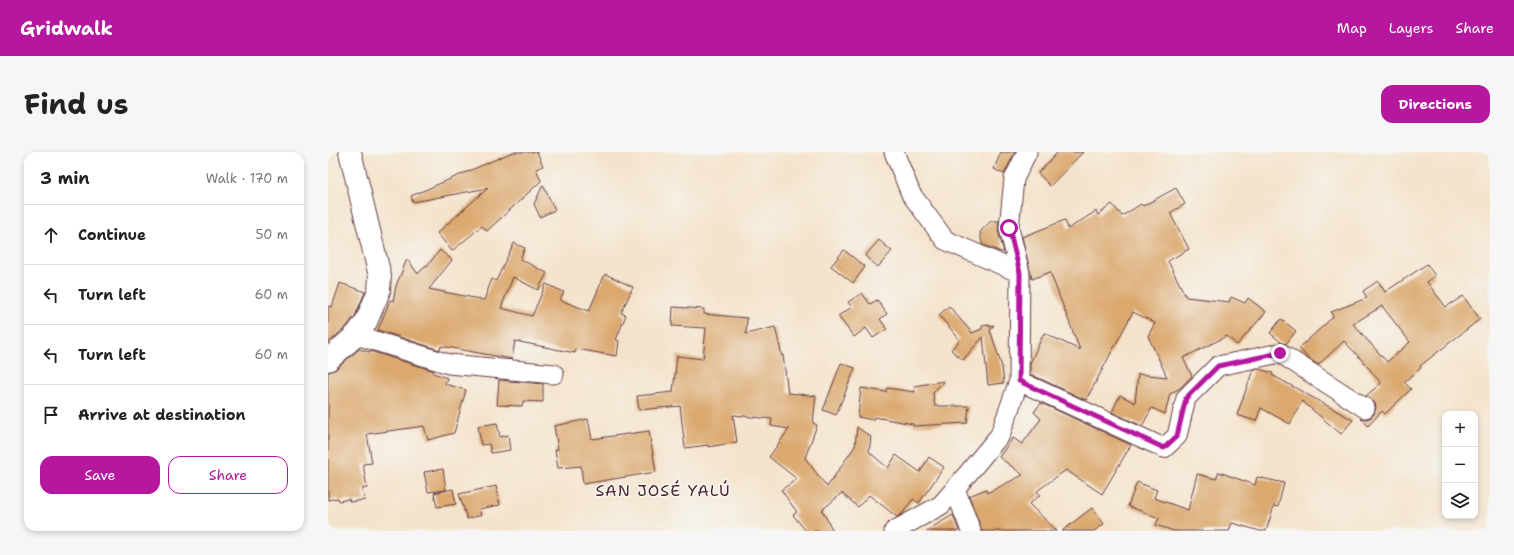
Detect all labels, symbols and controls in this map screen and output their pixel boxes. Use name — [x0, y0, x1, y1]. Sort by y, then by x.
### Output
text: Gridwalk — [20, 16, 113, 41]
text: Map — [1337, 19, 1367, 37]
text: Layers — [1389, 19, 1433, 37]
text: Share — [1455, 19, 1494, 37]
text: Find us — [24, 85, 129, 123]
button: Directions — [1381, 85, 1490, 123]
text: 3 min — [40, 167, 90, 189]
text: Walk · 170 m — [206, 170, 288, 187]
route start — [1000, 219, 1018, 237]
icon: ahead — [40, 224, 62, 246]
text: Continue — [78, 225, 146, 245]
text: 50 m — [255, 226, 288, 243]
icon: left — [40, 284, 62, 306]
text: Turn left — [78, 285, 146, 305]
text: 60 m — [255, 286, 288, 303]
icon: left — [40, 344, 62, 366]
route end — [1271, 344, 1289, 362]
text: Turn left — [78, 345, 146, 365]
text: 60 m — [255, 346, 288, 363]
icon: arrive — [40, 404, 62, 426]
text: Arrive at destination — [78, 405, 246, 425]
map controls — [1442, 411, 1478, 519]
button: + — [1442, 411, 1478, 447]
button: − — [1442, 447, 1478, 483]
button: Save — [40, 456, 160, 494]
button: Share — [168, 456, 288, 494]
district label: SAN JOSÉ YALÚ — [595, 480, 731, 501]
button: layers — [1442, 483, 1478, 519]

